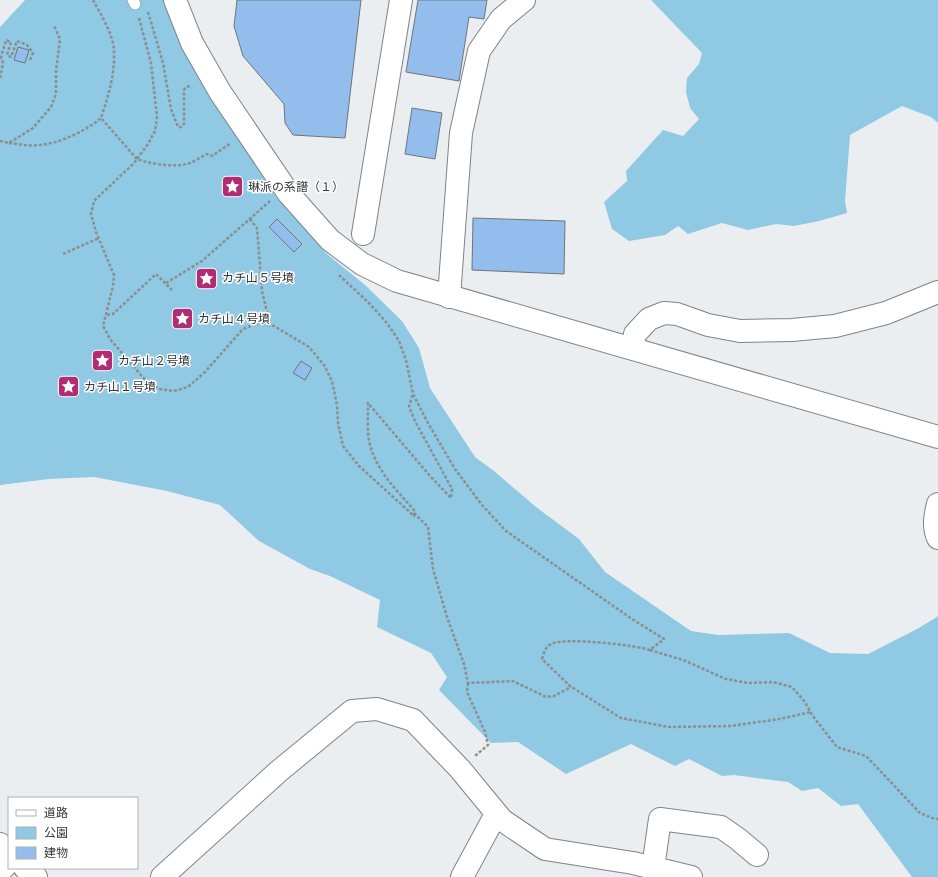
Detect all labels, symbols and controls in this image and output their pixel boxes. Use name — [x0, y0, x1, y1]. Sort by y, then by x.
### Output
place icon: 琳派の系譜（１） — [220, 174, 246, 200]
place label: 琳派の系譜（１） — [248, 180, 344, 194]
place icon: カチ山５号墳 — [194, 265, 220, 291]
place label: カチ山５号墳 — [222, 271, 294, 285]
place icon: カチ山４号墳 — [170, 306, 196, 332]
place label: カチ山４号墳 — [198, 312, 270, 326]
place icon: カチ山２号墳 — [90, 348, 116, 374]
place label: カチ山２号墳 — [118, 354, 190, 368]
place icon: カチ山１号墳 — [56, 374, 82, 400]
place label: カチ山１号墳 — [84, 380, 156, 394]
legend — [8, 797, 138, 869]
text: 道路 — [44, 806, 68, 820]
text: 公園 — [44, 826, 68, 840]
text: 建物 — [44, 846, 68, 860]

